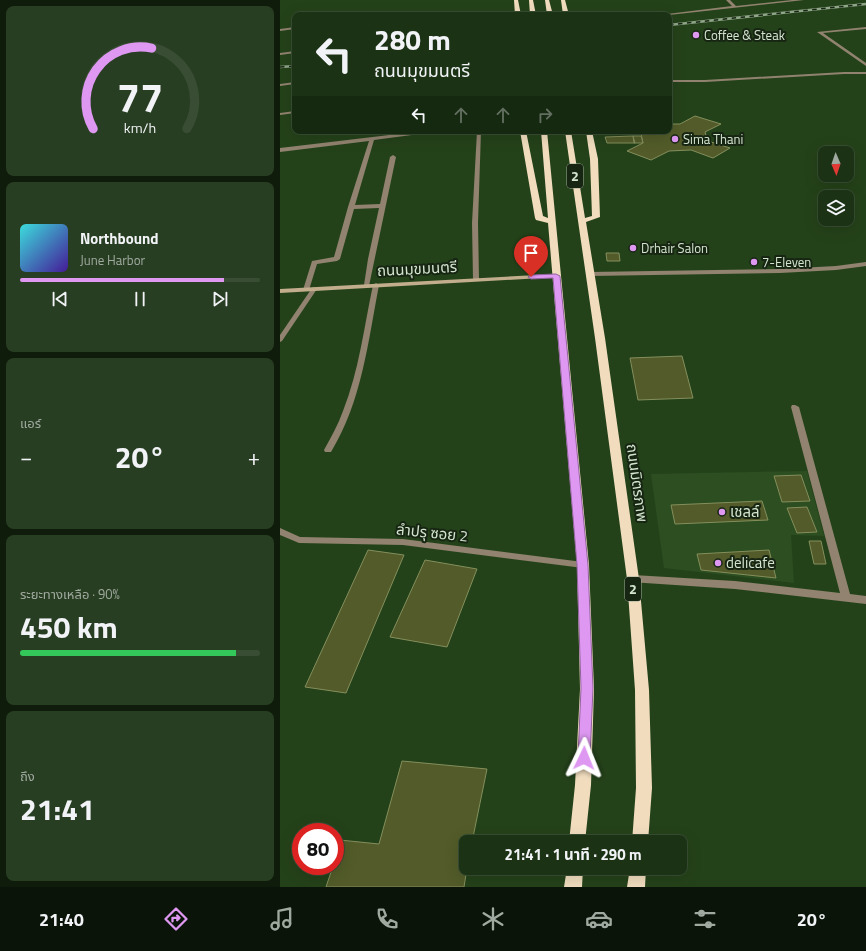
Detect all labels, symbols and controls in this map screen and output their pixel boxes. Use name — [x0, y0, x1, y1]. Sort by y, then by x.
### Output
text: 280 m — [374, 18, 451, 61]
place label: Coffee & Steak — [704, 25, 785, 45]
icon: left — [308, 28, 360, 80]
marker: Coffee & Steak — [691, 30, 701, 40]
text: ถนนมุขมนตรี — [374, 57, 470, 84]
text: 77 — [117, 65, 163, 128]
icon: left — [408, 104, 430, 126]
icon: ahead — [450, 104, 472, 126]
icon: ahead — [492, 104, 514, 126]
icon: right — [534, 104, 556, 126]
text: km/h — [124, 117, 156, 139]
place label: Sima Thani — [683, 129, 743, 149]
marker: Sima Thani — [670, 134, 680, 144]
north arrow — [818, 146, 854, 182]
map controls — [818, 146, 854, 226]
road number: 2 — [567, 164, 583, 188]
button: layers — [818, 190, 854, 226]
text: Northbound — [80, 227, 159, 250]
pin — [514, 236, 548, 277]
place label: Drhair Salon — [641, 238, 708, 258]
icon: arrive — [520, 242, 542, 264]
marker: Drhair Salon — [628, 243, 638, 253]
text: June Harbor — [80, 250, 145, 270]
place label: 7-Eleven — [762, 252, 811, 272]
street label: ถนนมุขมนตรี — [376, 255, 458, 282]
marker: 7-Eleven — [749, 257, 759, 267]
icon: previous — [49, 288, 71, 310]
icon: pause — [129, 288, 151, 310]
icon: next — [209, 288, 231, 310]
text: แอร์ — [20, 413, 41, 433]
text: 20° — [115, 434, 165, 480]
text: − — [20, 440, 32, 474]
text: + — [248, 440, 260, 474]
street label: ถนนมิตรภาพ — [621, 442, 654, 524]
place label: เชลล์ — [730, 500, 760, 523]
marker: เชลล์ — [717, 507, 727, 517]
street label: ลำปรุ ซอย 2 — [395, 517, 469, 548]
place label: delicafe — [726, 551, 775, 574]
marker: delicafe — [713, 558, 723, 568]
road number: 2 — [625, 577, 641, 601]
text: ระยะทางเหลือ · 90% — [20, 584, 120, 604]
text: 450 km — [20, 604, 118, 650]
position arrow — [563, 737, 605, 779]
text: ถึง — [20, 766, 35, 786]
text: 21:41 — [20, 786, 95, 832]
speed limit sign: 80 — [292, 823, 344, 875]
text: 21:41 · 1 นาที · 290 m — [505, 843, 641, 866]
icon: directions — [162, 905, 190, 933]
icon: music — [268, 905, 296, 933]
icon: phone — [373, 905, 401, 933]
icon: climate — [479, 905, 507, 933]
icon: car — [585, 905, 613, 933]
icon: filters — [691, 905, 719, 933]
text: 21:40 — [39, 906, 84, 933]
text: 20° — [797, 906, 827, 933]

